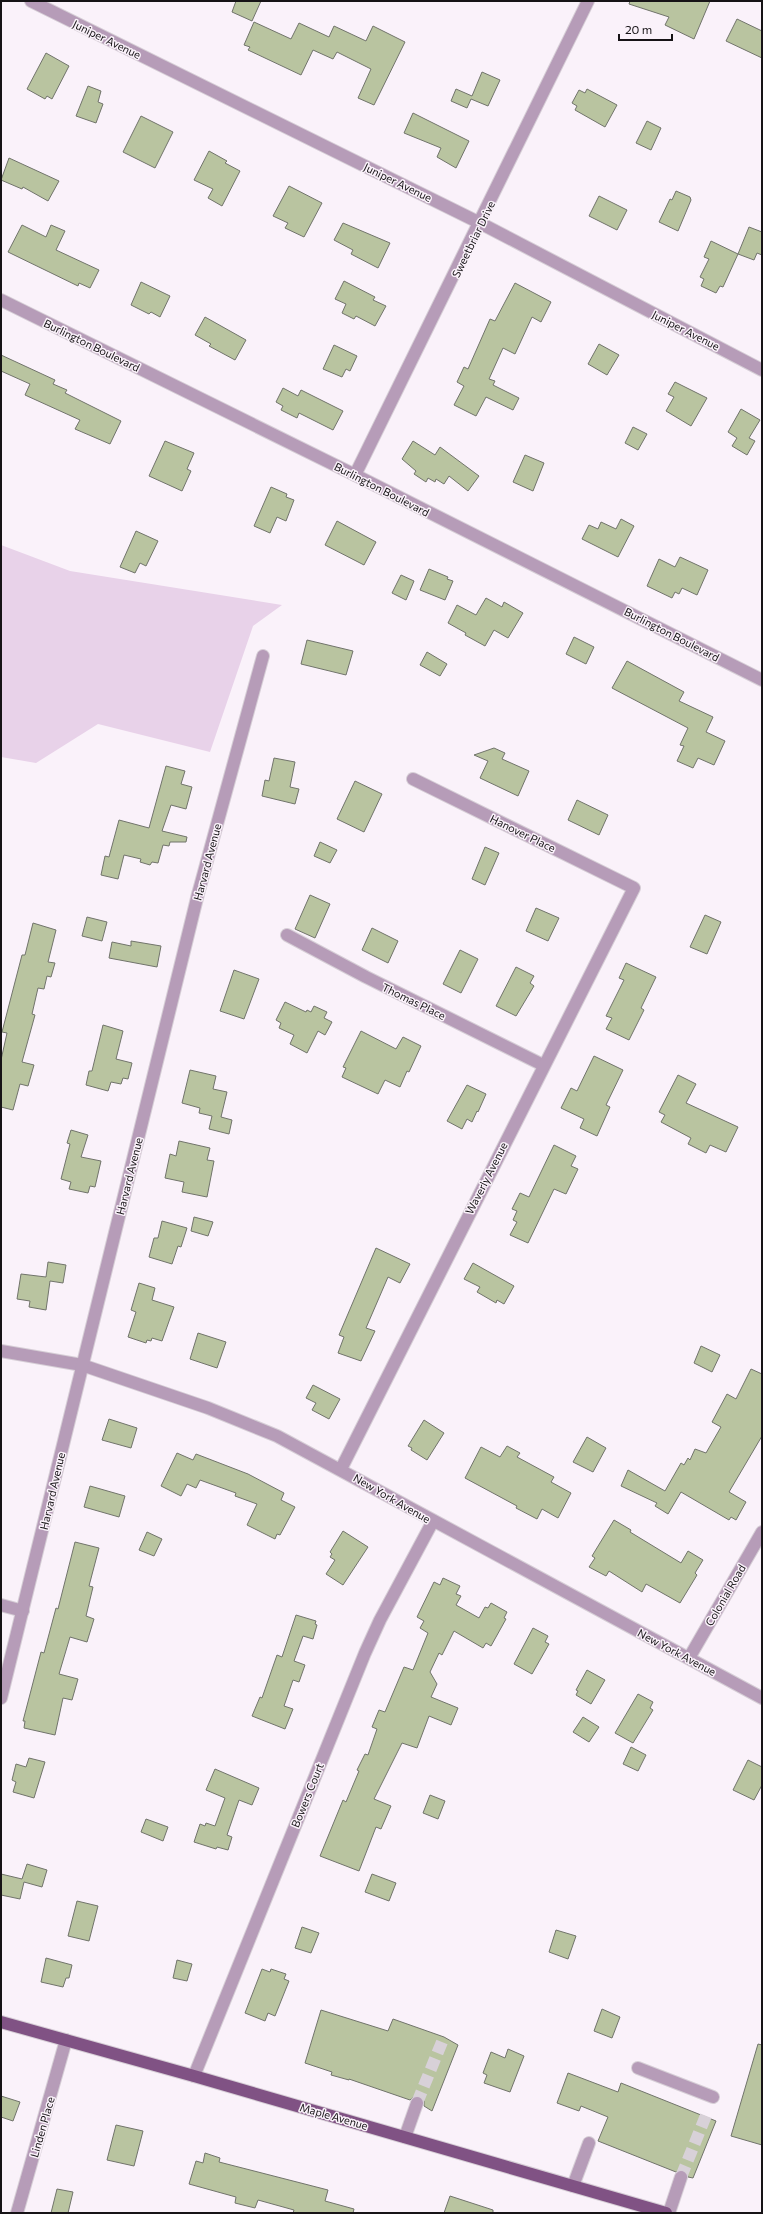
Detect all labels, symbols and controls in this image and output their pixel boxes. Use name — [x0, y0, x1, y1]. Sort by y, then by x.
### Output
scale bar — [619, 16, 672, 42]
street label: Juniper Avenue — [70, 17, 143, 62]
text: 20 m — [625, 22, 652, 36]
street label: Juniper Avenue — [361, 160, 434, 205]
street label: Sweetbriar Drive — [449, 198, 497, 279]
street label: Juniper Avenue — [650, 307, 722, 354]
street label: Burlington Boulevard — [42, 316, 142, 374]
street label: Burlington Boulevard — [332, 459, 432, 519]
street label: Burlington Boulevard — [622, 604, 722, 664]
street label: Hanover Place — [488, 812, 558, 855]
street label: Harvard Avenue — [190, 822, 224, 902]
street label: Thomas Place — [380, 980, 448, 1022]
street label: Harvard Avenue — [113, 1136, 145, 1216]
street label: Waverly Avenue — [462, 1140, 510, 1216]
street label: Harvard Avenue — [37, 1451, 67, 1531]
street label: New York Avenue — [351, 1471, 433, 1525]
street label: Colonial Road — [702, 1562, 748, 1628]
street label: New York Avenue — [636, 1626, 719, 1678]
street label: Bowers Court — [288, 1760, 326, 1829]
street label: Linden Place — [27, 2095, 57, 2159]
street label: Maple Avenue — [299, 2100, 370, 2132]

